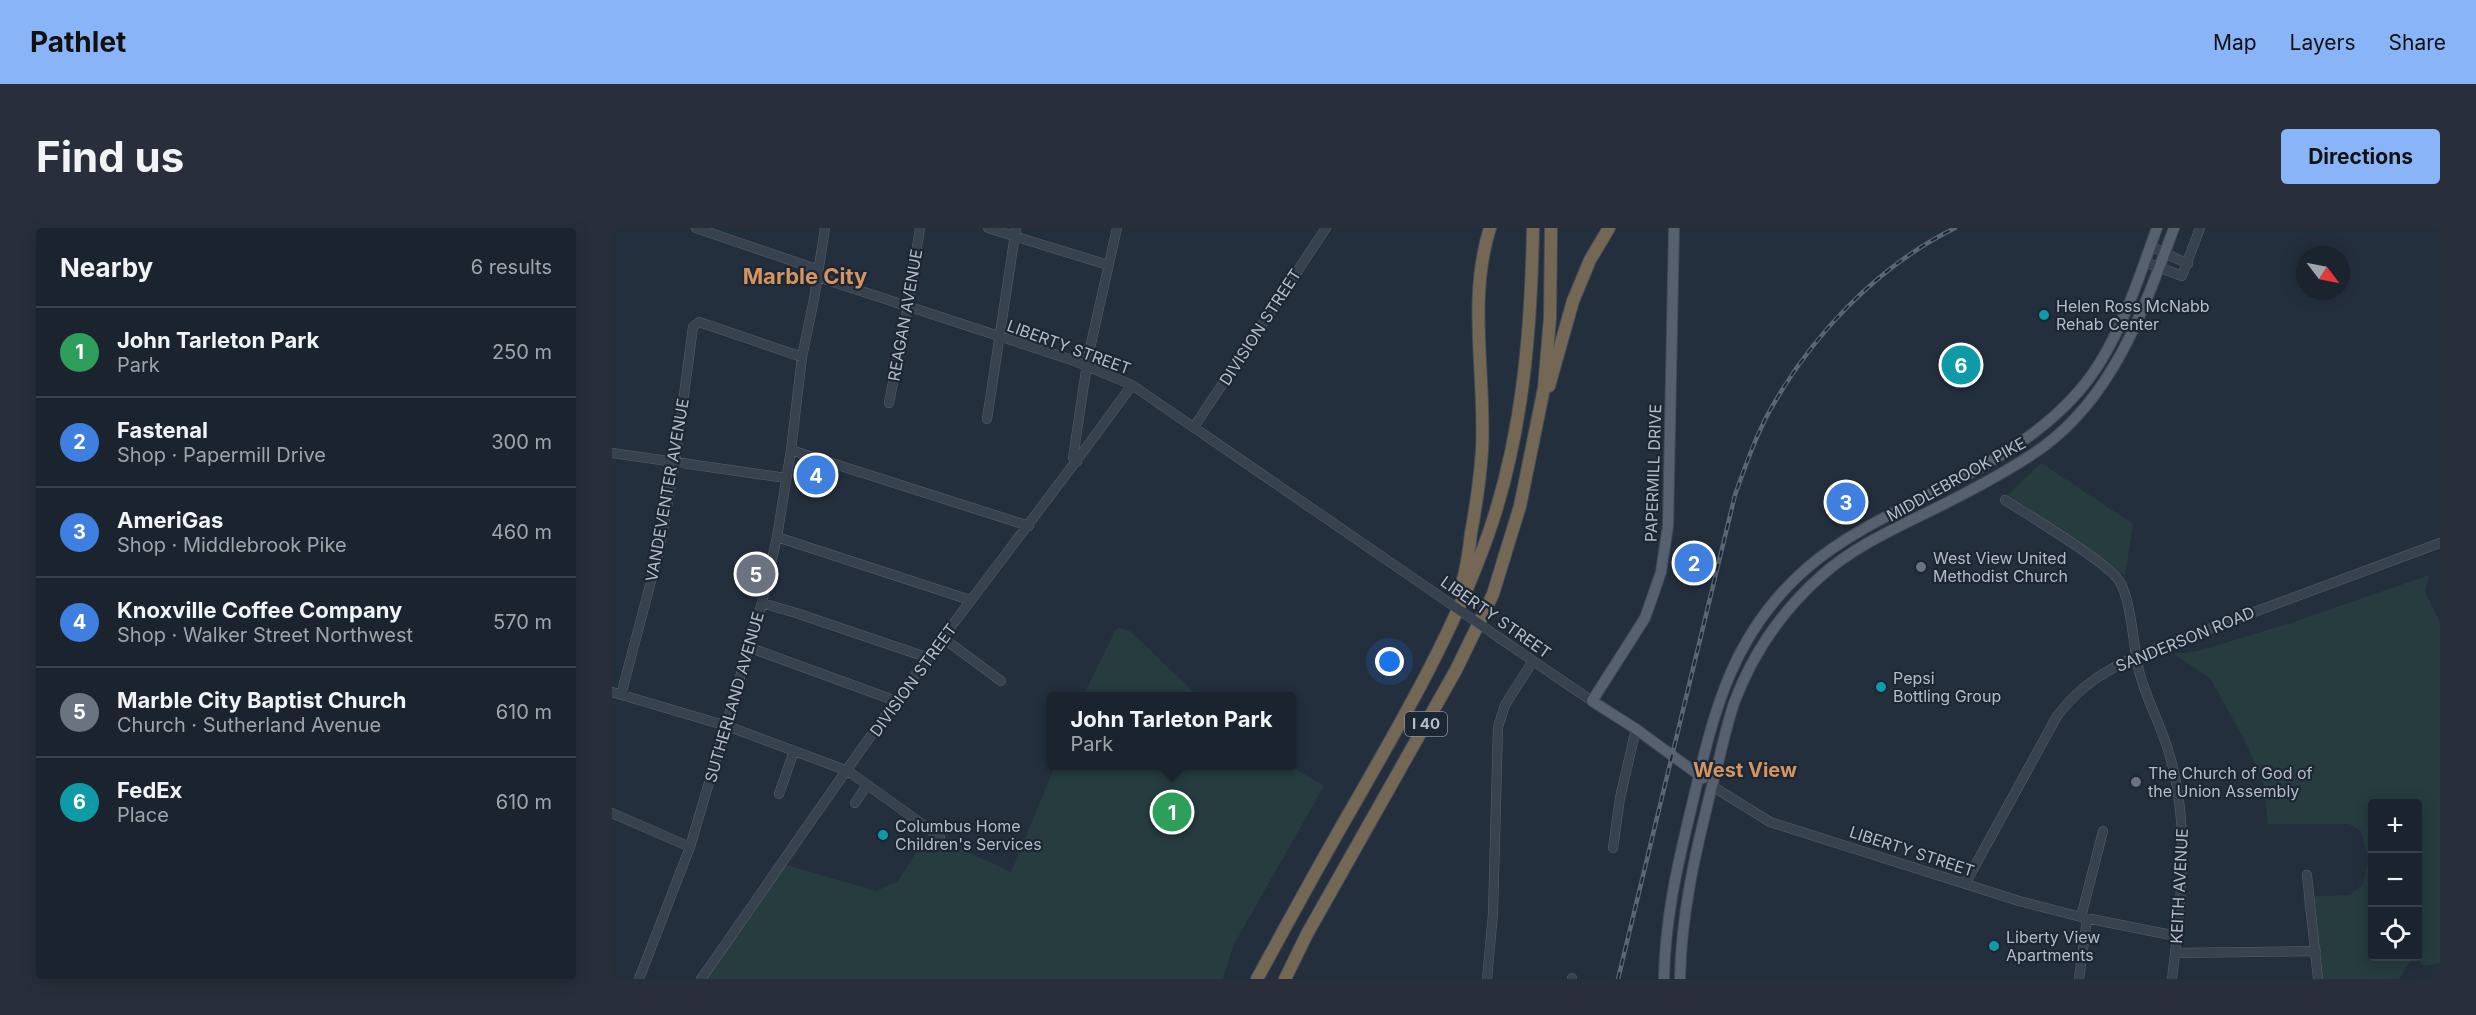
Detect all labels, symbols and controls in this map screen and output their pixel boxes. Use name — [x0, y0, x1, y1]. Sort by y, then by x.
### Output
text: Pathlet — [30, 25, 126, 59]
text: Map — [2213, 30, 2257, 55]
text: Layers — [2290, 30, 2356, 55]
text: Share — [2389, 30, 2446, 55]
button: Directions — [2281, 129, 2440, 184]
text: Find us — [36, 131, 184, 182]
north arrow — [2296, 246, 2350, 300]
street label: REAGAN AVENUE — [884, 247, 926, 383]
text: Nearby — [60, 252, 153, 283]
text: 6 results — [471, 255, 552, 279]
district label: Marble City — [743, 263, 867, 289]
street label: DIVISION STREET — [1215, 265, 1305, 389]
place label: Helen Ross McNabb Rehab Center — [2056, 296, 2210, 334]
marker: Helen Ross McNabb Rehab Center — [2037, 308, 2051, 322]
street label: LIBERTY STREET — [1004, 315, 1134, 379]
text: John Tarleton Park — [117, 327, 319, 353]
text: 1 — [75, 340, 84, 364]
text: 250 m — [492, 340, 552, 364]
pin: 6 — [1942, 342, 1980, 388]
text: Park — [117, 353, 160, 377]
street label: VANDEVENTER AVENUE — [641, 397, 693, 583]
street label: PAPERMILL DRIVE — [1641, 404, 1665, 542]
text: Fastenal — [117, 417, 208, 443]
text: 2 — [73, 430, 86, 454]
text: 300 m — [491, 430, 552, 454]
street label: MIDDLEBROOK PIKE — [1883, 432, 2029, 526]
text: Shop · Papermill Drive — [117, 443, 326, 467]
pin: 4 — [796, 452, 836, 498]
pin: 3 — [1826, 480, 1866, 524]
text: AmeriGas — [117, 507, 223, 533]
text: 3 — [73, 520, 86, 544]
text: 460 m — [491, 520, 552, 544]
text: Shop · Middlebrook Pike — [117, 533, 347, 557]
pin: 2 — [1674, 540, 1714, 586]
place label: West View United Methodist Church — [1933, 548, 2068, 586]
pin: 5 — [736, 552, 776, 596]
marker: West View United Methodist Church — [1914, 560, 1928, 574]
street label: LIBERTY STREET — [1437, 571, 1555, 663]
text: Knoxville Coffee Company — [117, 597, 402, 623]
street label: SANDERSON ROAD — [2112, 602, 2258, 676]
street label: SUTHERLAND AVENUE — [700, 609, 768, 785]
text: 4 — [73, 610, 86, 634]
text: 570 m — [493, 610, 552, 634]
street label: DIVISION STREET — [865, 620, 961, 740]
text: Shop · Walker Street Northwest — [117, 623, 413, 647]
your location — [1375, 647, 1404, 676]
place label: Pepsi Bottling Group — [1893, 668, 2001, 706]
marker: Pepsi Bottling Group — [1874, 680, 1888, 694]
text: Marble City Baptist Church — [117, 687, 406, 713]
popup — [1047, 692, 1296, 770]
text: 5 — [73, 700, 86, 724]
text: 610 m — [496, 700, 552, 724]
text: John Tarleton Park — [1070, 706, 1273, 732]
road number: I 40 — [1405, 712, 1447, 736]
text: Church · Sutherland Avenue — [117, 713, 381, 737]
text: Park — [1070, 732, 1113, 756]
district label: West View — [1693, 758, 1797, 782]
place label: The Church of God of the Union Assembly — [2148, 763, 2313, 801]
marker: The Church of God of the Union Assembly — [2129, 775, 2143, 789]
text: FedEx — [117, 777, 182, 803]
text: 6 — [73, 790, 86, 814]
text: 610 m — [496, 790, 552, 814]
pin: 1 — [1152, 790, 1192, 834]
map controls — [2368, 799, 2422, 961]
button: + — [2368, 799, 2422, 853]
text: Place — [117, 803, 169, 827]
place label: Columbus Home Children's Services — [895, 816, 1042, 854]
street label: LIBERTY STREET — [1847, 821, 1977, 881]
marker: Columbus Home Children's Services — [876, 828, 890, 842]
street label: KEITH AVENUE — [2166, 828, 2192, 944]
button: − — [2368, 853, 2422, 907]
button: locate — [2368, 907, 2422, 961]
place label: Liberty View Apartments — [2006, 927, 2100, 965]
marker: Liberty View Apartments — [1987, 939, 2001, 953]

